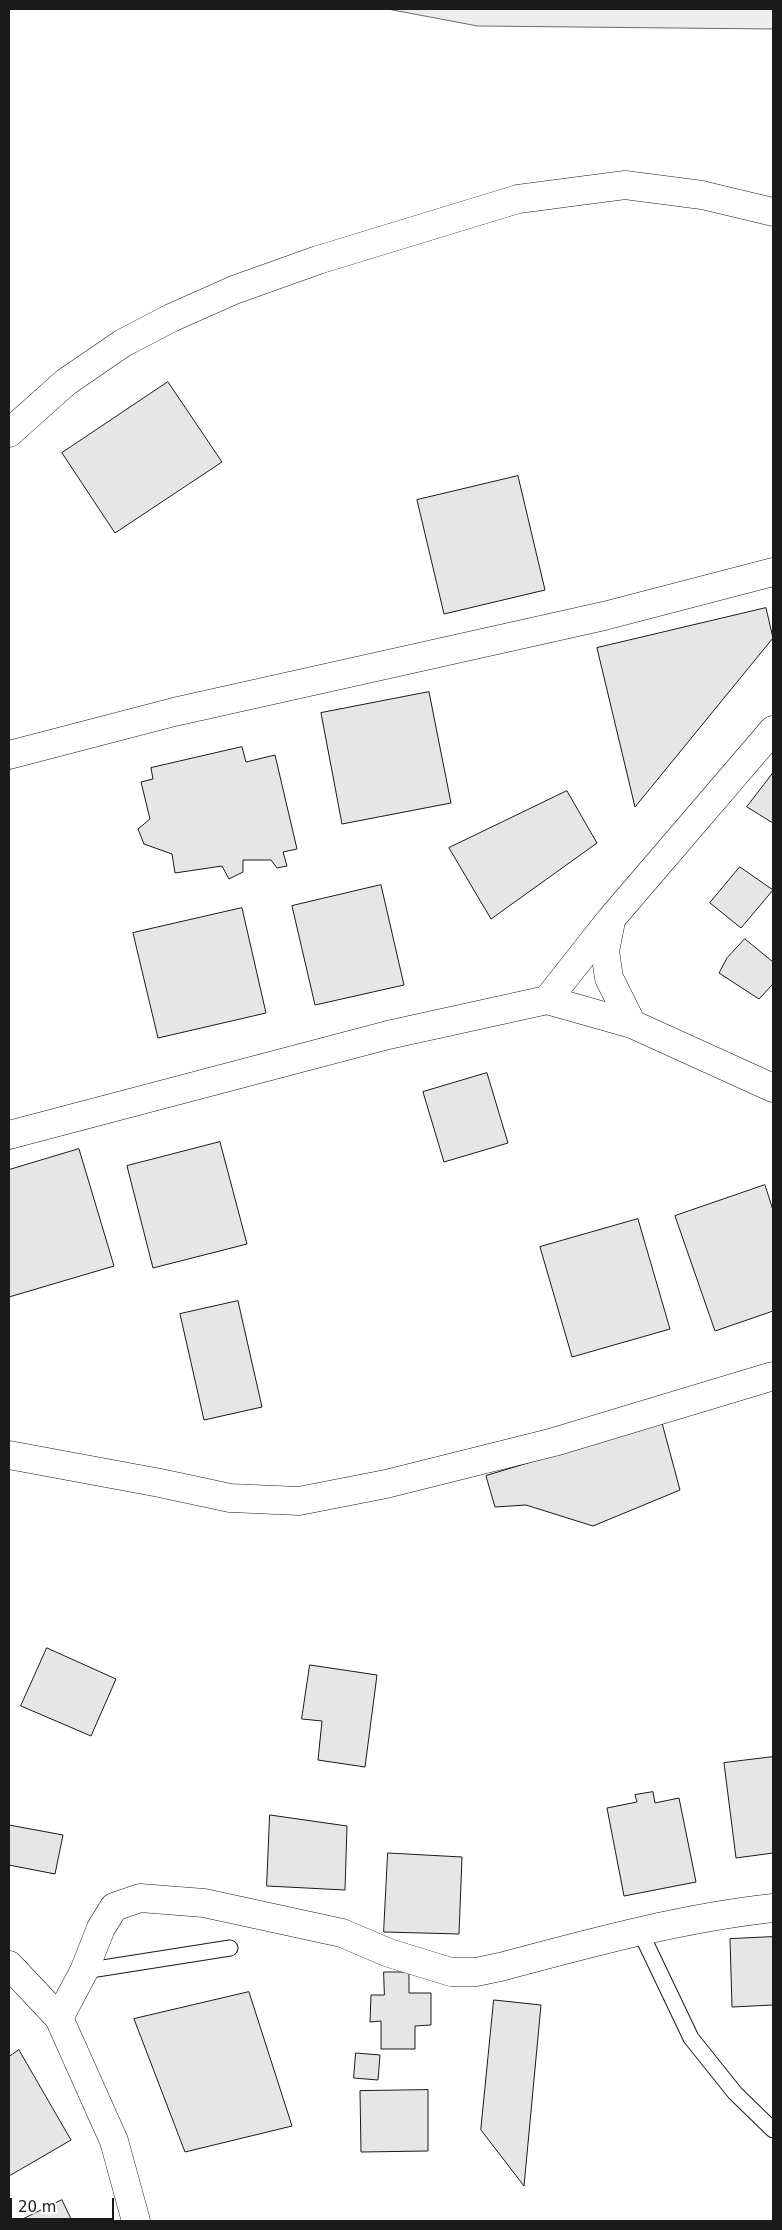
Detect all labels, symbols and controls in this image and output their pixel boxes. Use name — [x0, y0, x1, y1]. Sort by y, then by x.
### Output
scale bar — [12, 2188, 116, 2220]
text: 20 m — [18, 2198, 56, 2216]

